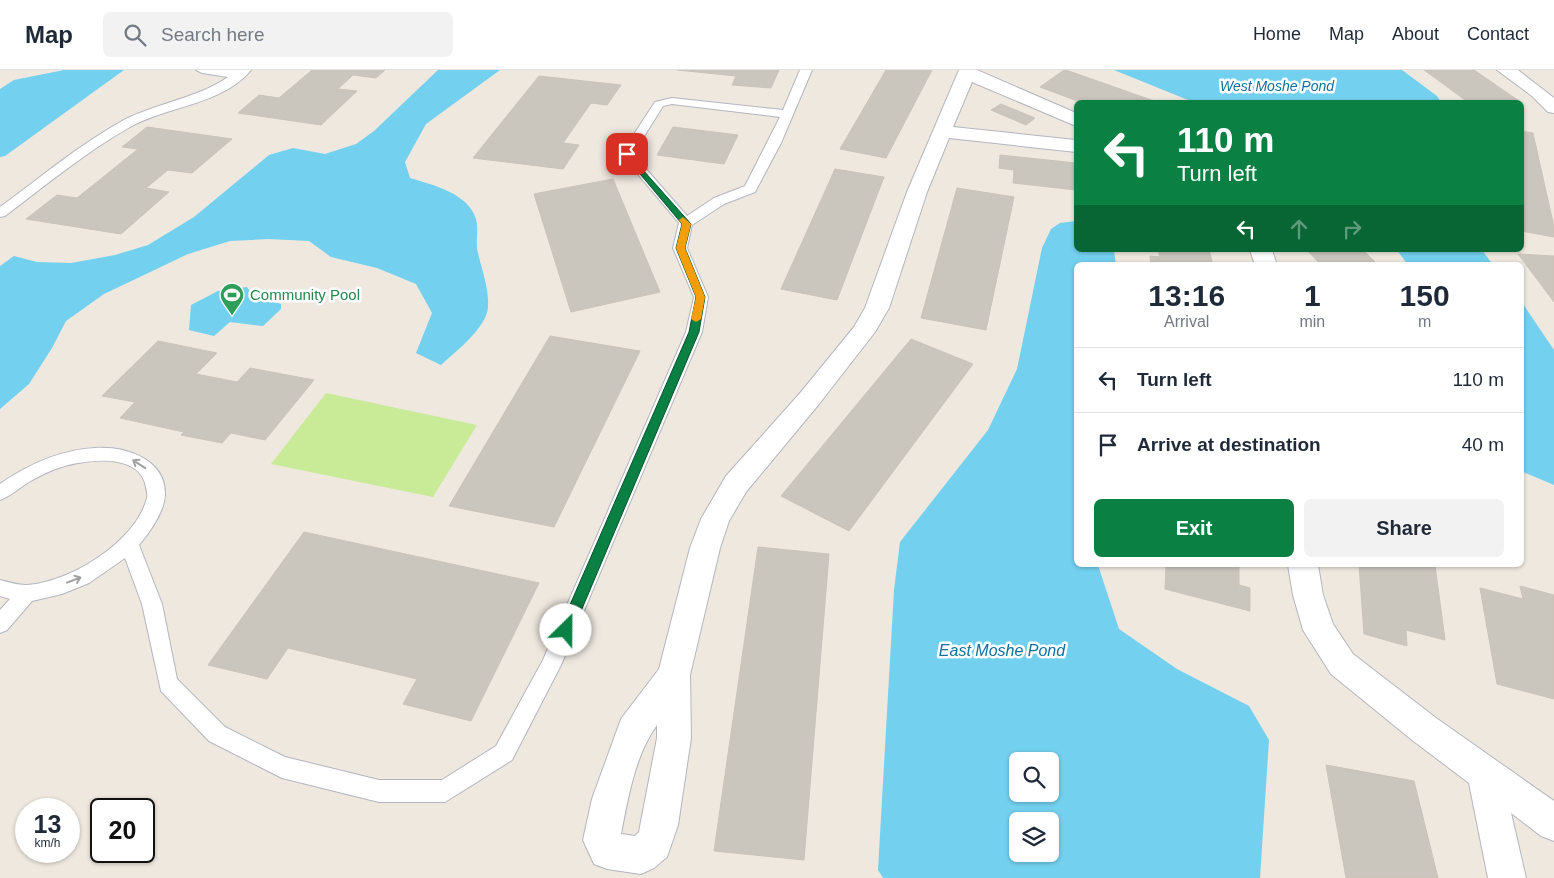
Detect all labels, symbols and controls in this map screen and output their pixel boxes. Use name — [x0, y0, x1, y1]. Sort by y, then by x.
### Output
search box — [103, 12, 453, 57]
text: Map — [25, 21, 73, 48]
icon: search — [121, 21, 149, 49]
text: Search here — [161, 24, 265, 45]
text: Home — [1253, 24, 1301, 44]
text: Map — [1329, 24, 1364, 44]
text: About — [1392, 24, 1439, 44]
text: Contact — [1467, 24, 1529, 44]
water label: West Moshe Pond — [1220, 78, 1335, 94]
icon: left — [1094, 120, 1159, 185]
text: 110 m — [1177, 120, 1274, 159]
pin — [606, 133, 648, 175]
icon: arrive — [613, 140, 641, 168]
text: Turn left — [1177, 161, 1257, 186]
icon: left — [1232, 215, 1260, 243]
icon: ahead — [1285, 215, 1313, 243]
icon: right — [1338, 215, 1366, 243]
text: 13:16 — [1148, 279, 1225, 312]
text: 1 — [1304, 279, 1321, 312]
text: 150 — [1400, 279, 1450, 312]
sports icon: Community Pool — [219, 282, 245, 316]
place label: Community Pool — [250, 286, 360, 303]
text: Arrival — [1164, 313, 1209, 330]
text: min — [1299, 313, 1325, 330]
text: m — [1418, 313, 1431, 330]
icon: left — [1094, 366, 1122, 394]
text: Turn left — [1137, 369, 1212, 390]
text: 110 m — [1453, 369, 1504, 390]
icon: arrive — [1094, 431, 1122, 459]
text: Arrive at destination — [1137, 434, 1321, 455]
text: 40 m — [1462, 434, 1504, 455]
one-way arrow — [132, 458, 146, 469]
button: Exit — [1094, 499, 1294, 557]
button: Share — [1304, 499, 1504, 557]
one-way arrow — [65, 575, 81, 584]
position arrow — [539, 603, 591, 655]
water label: East Moshe Pond — [939, 642, 1066, 659]
map controls — [1009, 752, 1059, 862]
button: search — [1009, 752, 1059, 802]
speed limit sign: 20 — [90, 798, 155, 863]
text: 13 — [34, 810, 61, 838]
button: layers — [1009, 812, 1059, 862]
text: km/h — [34, 836, 61, 850]

